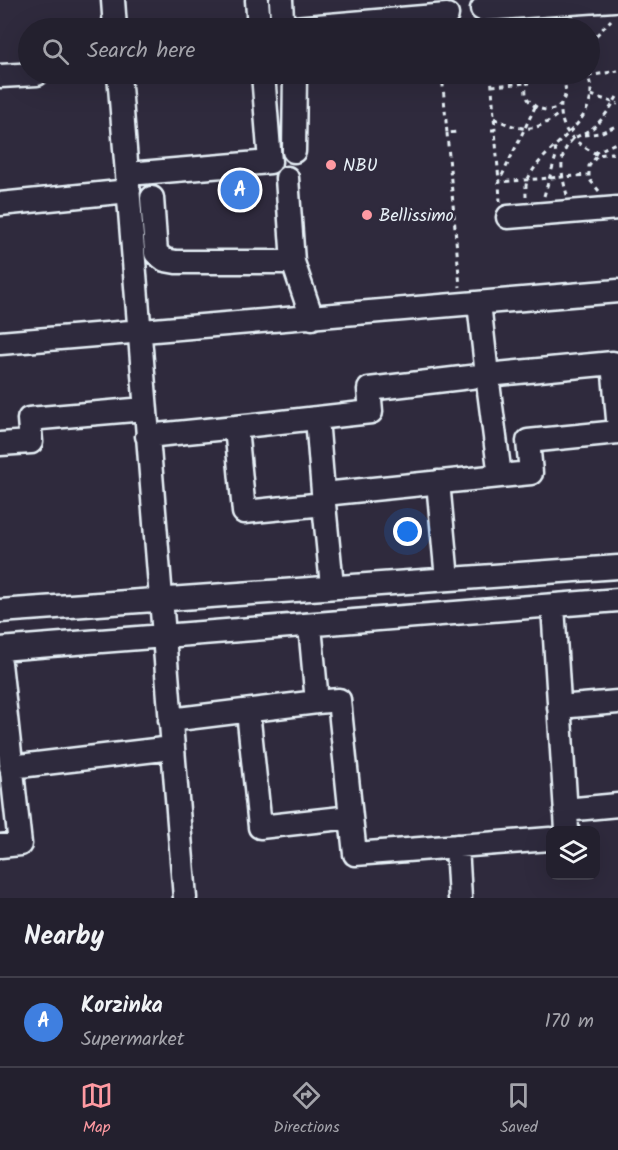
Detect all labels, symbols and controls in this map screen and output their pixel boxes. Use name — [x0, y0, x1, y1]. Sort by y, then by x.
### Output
search box — [18, 18, 600, 84]
text: Search here — [87, 34, 195, 69]
icon: search — [39, 35, 72, 68]
place label: NBU — [343, 152, 378, 181]
marker: NBU — [324, 158, 338, 172]
pin: A — [220, 168, 260, 213]
place label: Bellissimo — [379, 202, 454, 231]
marker: Bellissimo — [360, 208, 374, 222]
your location — [393, 517, 422, 546]
map controls — [546, 826, 600, 880]
button: layers — [546, 826, 600, 880]
text: Nearby — [24, 916, 104, 958]
text: Korzinka — [81, 989, 163, 1024]
text: A — [37, 1006, 50, 1038]
text: 170 m — [545, 1006, 594, 1038]
text: Supermarket — [81, 1024, 184, 1056]
tab: Map — [80, 1079, 113, 1140]
tab: Directions — [273, 1079, 340, 1140]
tab: Saved — [500, 1079, 538, 1140]

